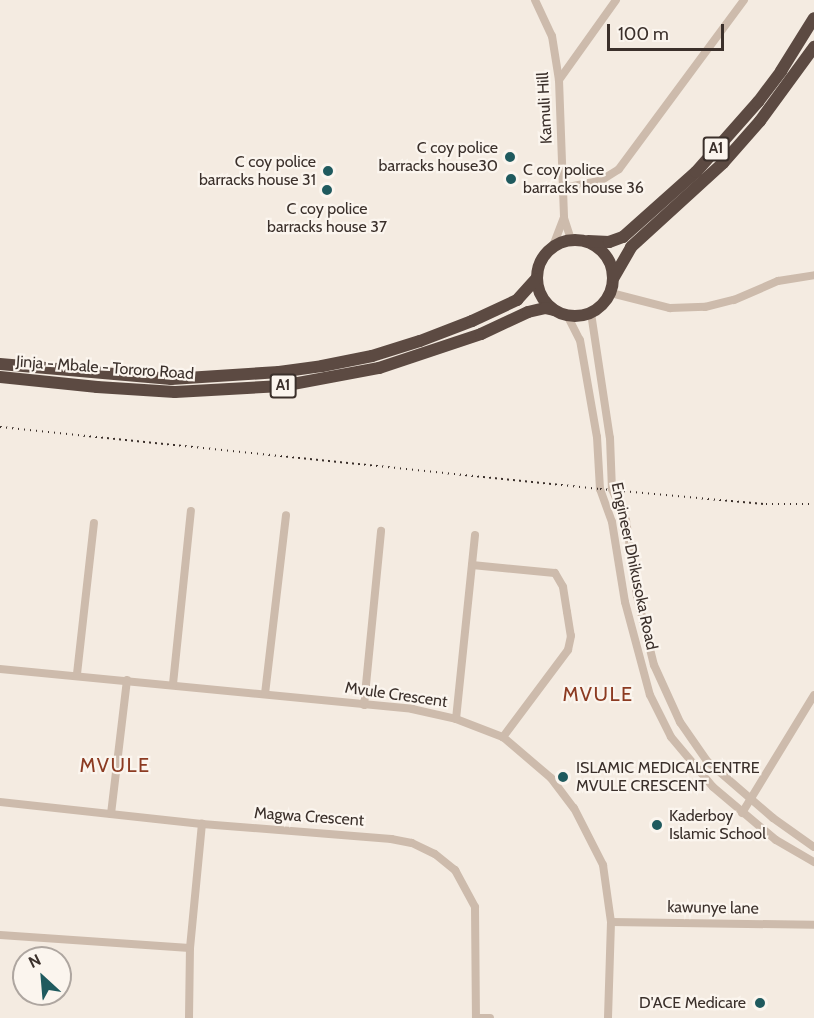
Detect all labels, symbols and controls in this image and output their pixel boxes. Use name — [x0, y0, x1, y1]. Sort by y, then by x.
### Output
scale bar — [610, 12, 727, 50]
text: 100 m — [618, 23, 669, 45]
street label: Kamuli Hill — [534, 72, 556, 144]
road number: A1 — [702, 137, 730, 161]
place label: C coy police barracks house30 — [379, 138, 498, 176]
marker: C coy police barracks house30 — [503, 150, 517, 164]
place label: C coy police barracks house 31 — [199, 152, 316, 190]
place label: C coy police barracks house 36 — [523, 160, 644, 198]
marker: C coy police barracks house 31 — [321, 164, 335, 178]
marker: C coy police barracks house 36 — [504, 172, 518, 186]
marker: C coy police barracks house 37 — [320, 183, 334, 197]
place label: C coy police barracks house 37 — [267, 199, 387, 237]
street label: Jinja - Mbale - Tororo Road — [15, 352, 195, 384]
road number: A1 — [270, 374, 296, 398]
street label: Engineer Dhikusoka Road — [607, 480, 661, 652]
street label: Mvule Crescent — [343, 678, 449, 712]
district label: MVULE — [562, 682, 634, 706]
district label: MVULE — [79, 753, 151, 777]
place label: ISLAMIC MEDICALCENTRE MVULE CRESCENT — [576, 758, 760, 796]
marker: ISLAMIC MEDICALCENTRE MVULE CRESCENT — [554, 768, 572, 786]
street label: Magwa Crescent — [253, 804, 365, 830]
place label: Kaderboy Islamic School — [669, 806, 766, 844]
marker: Kaderboy Islamic School — [650, 818, 664, 832]
street label: kawunye lane — [667, 898, 759, 918]
north arrow — [12, 946, 72, 1006]
text: N — [26, 950, 44, 972]
place label: D'ACE Medicare — [639, 993, 746, 1013]
marker: D'ACE Medicare — [751, 994, 769, 1012]

